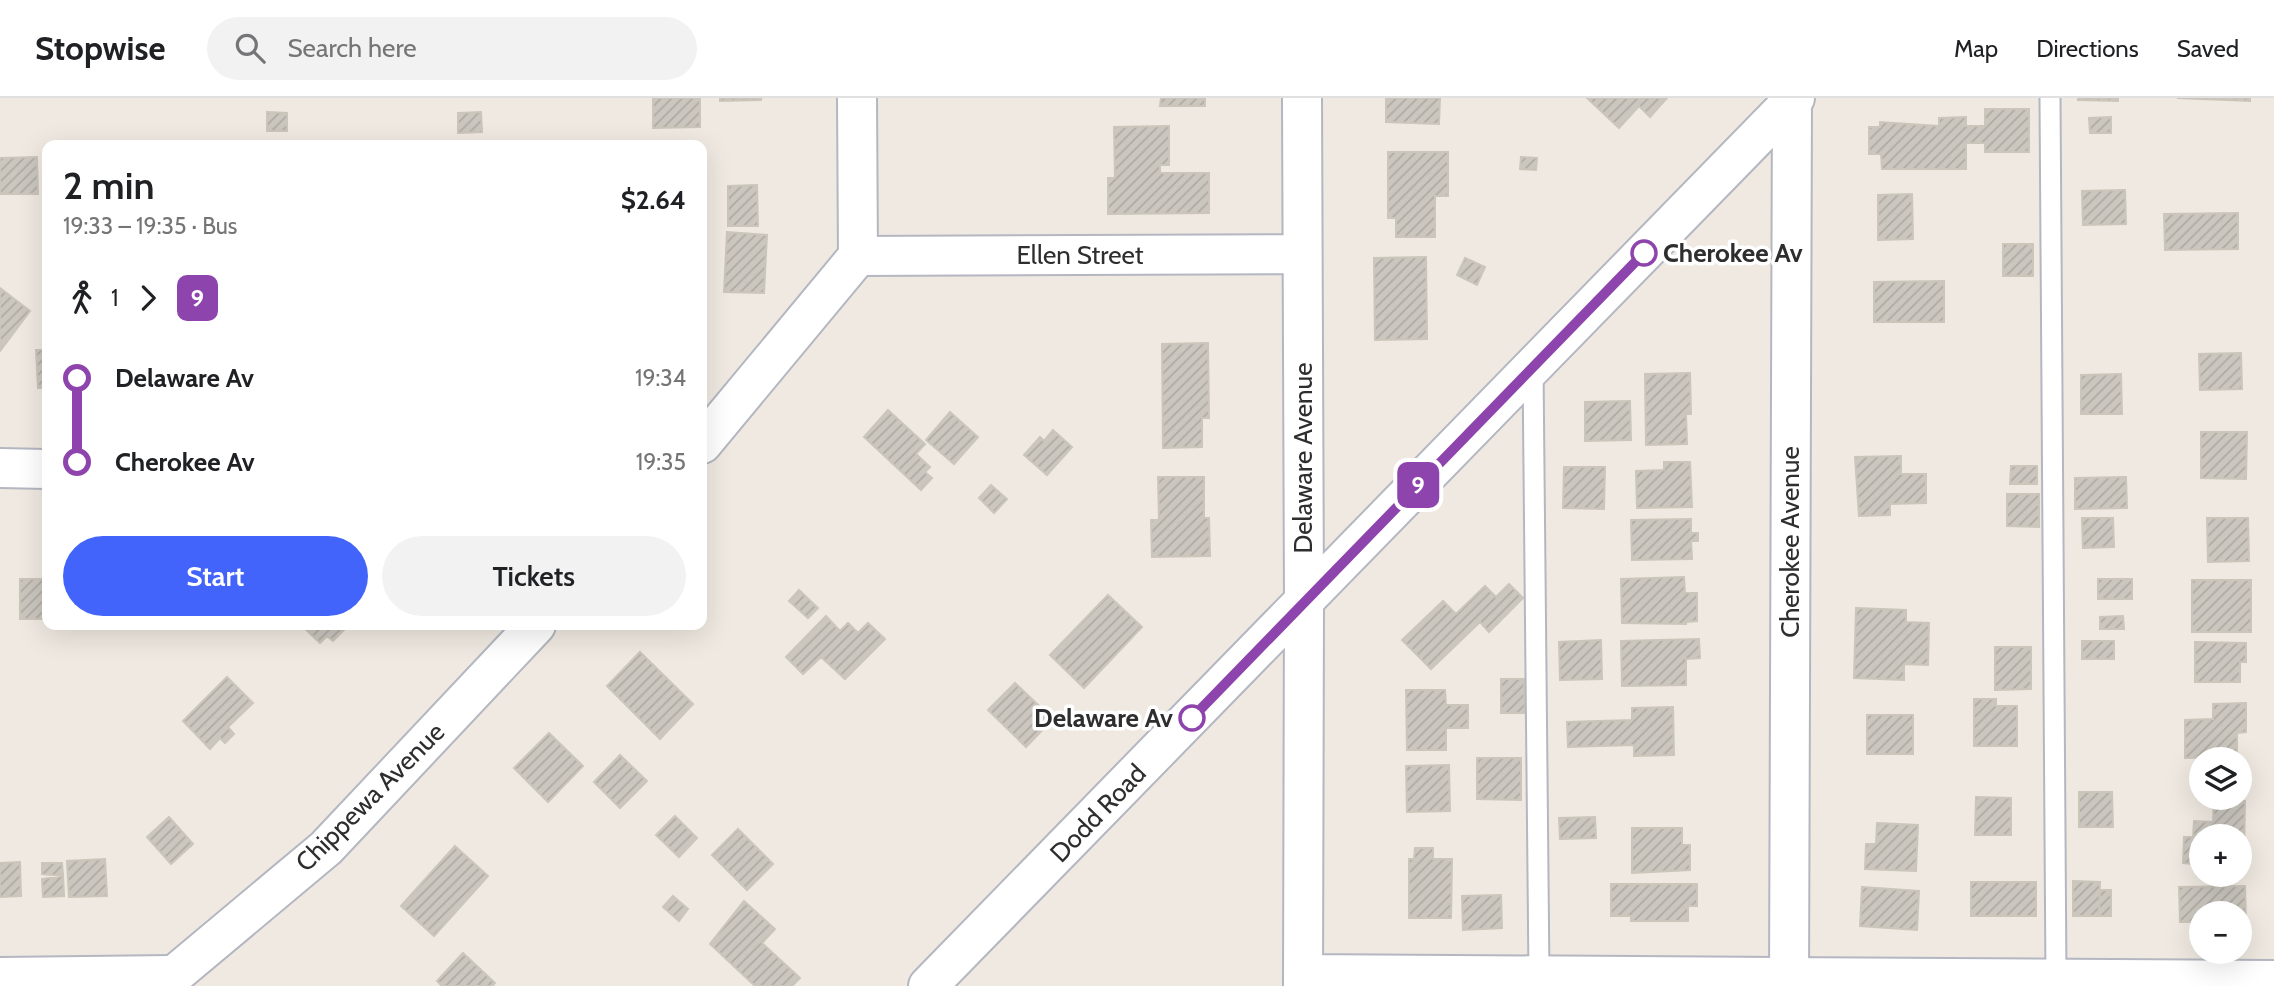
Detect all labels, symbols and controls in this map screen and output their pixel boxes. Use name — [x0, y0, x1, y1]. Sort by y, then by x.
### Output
search box — [207, 17, 697, 80]
text: Stopwise — [35, 28, 165, 68]
icon: search — [231, 29, 269, 67]
text: Search here — [287, 32, 417, 64]
text: Map — [1954, 34, 1998, 63]
text: Directions — [2036, 34, 2139, 63]
text: Saved — [2177, 34, 2239, 63]
text: 2 min — [63, 162, 155, 209]
text: $2.64 — [621, 184, 686, 216]
text: 19:33 – 19:35 · Bus — [63, 212, 237, 240]
place label: Cherokee Av — [1663, 237, 1803, 269]
street label: Ellen Street — [1016, 239, 1144, 271]
marker: Cherokee Av — [1631, 240, 1657, 266]
icon: walk — [63, 279, 101, 317]
icon: forward — [129, 279, 167, 317]
text: 9 — [191, 283, 204, 312]
text: 1 — [111, 284, 119, 312]
text: Delaware Av — [115, 362, 254, 394]
street label: Delaware Avenue — [1287, 362, 1319, 554]
text: 19:34 — [635, 364, 686, 392]
text: Cherokee Av — [115, 446, 255, 478]
street label: Cherokee Avenue — [1774, 446, 1806, 638]
text: 19:35 — [636, 448, 686, 476]
line badge: 9 — [1395, 462, 1441, 508]
text: 9 — [1411, 470, 1425, 499]
button: Start — [63, 536, 368, 616]
button: Tickets — [382, 536, 686, 616]
place label: Delaware Av — [1034, 702, 1173, 734]
marker: Delaware Av — [1179, 705, 1205, 731]
street label: Chippewa Avenue — [289, 716, 451, 878]
map controls — [2189, 747, 2252, 964]
button: layers — [2189, 747, 2252, 810]
street label: Dodd Road — [1043, 757, 1153, 869]
button: + — [2189, 824, 2252, 887]
button: − — [2189, 901, 2252, 964]

